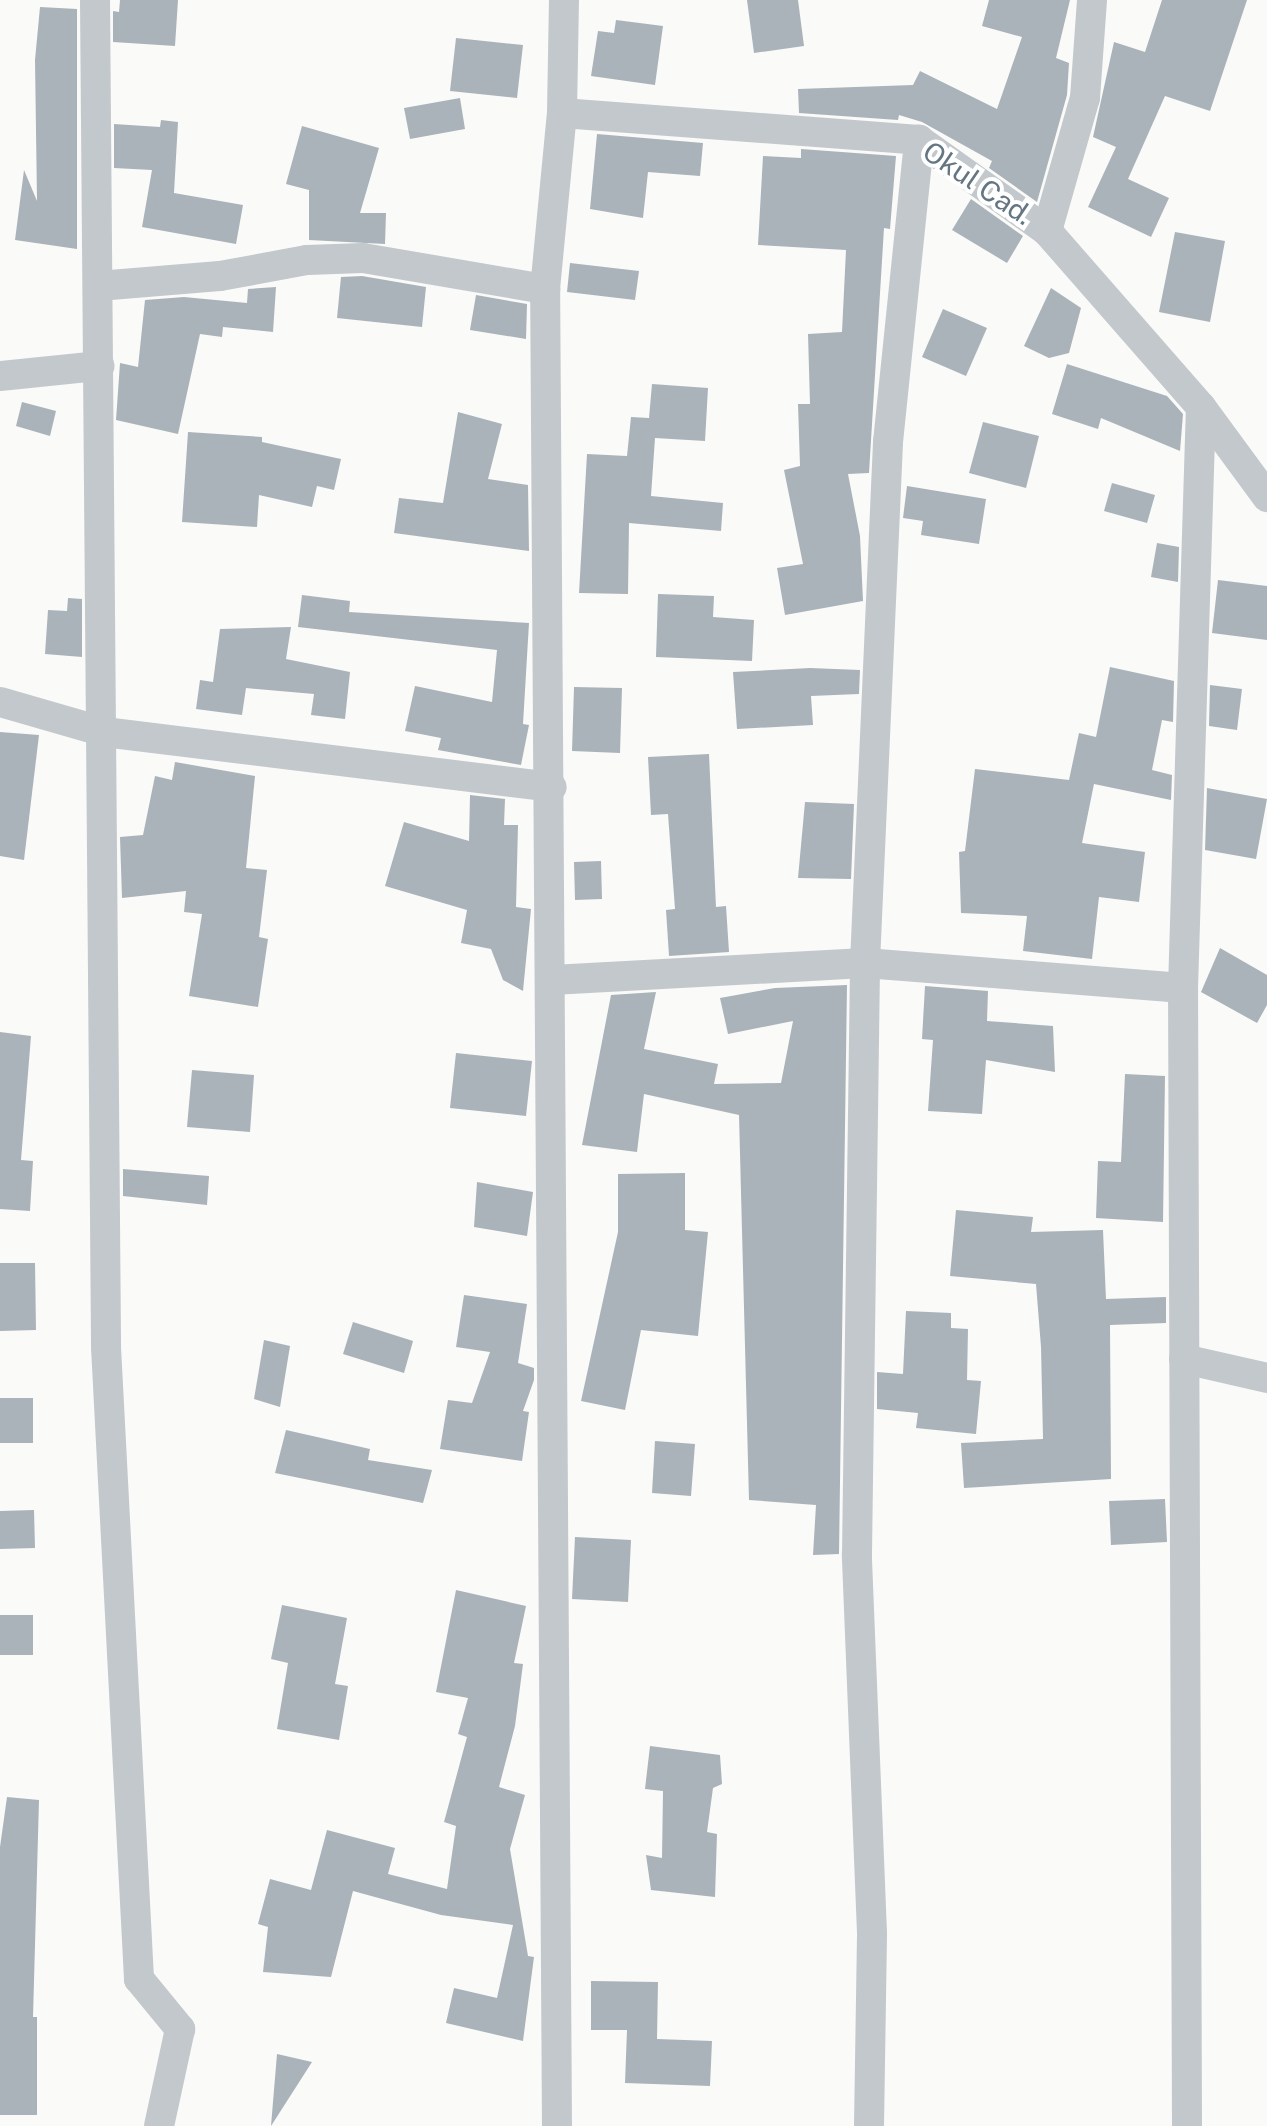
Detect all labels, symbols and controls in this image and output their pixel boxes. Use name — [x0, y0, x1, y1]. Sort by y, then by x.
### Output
street label: Okul Cad. — [917, 134, 1039, 232]

